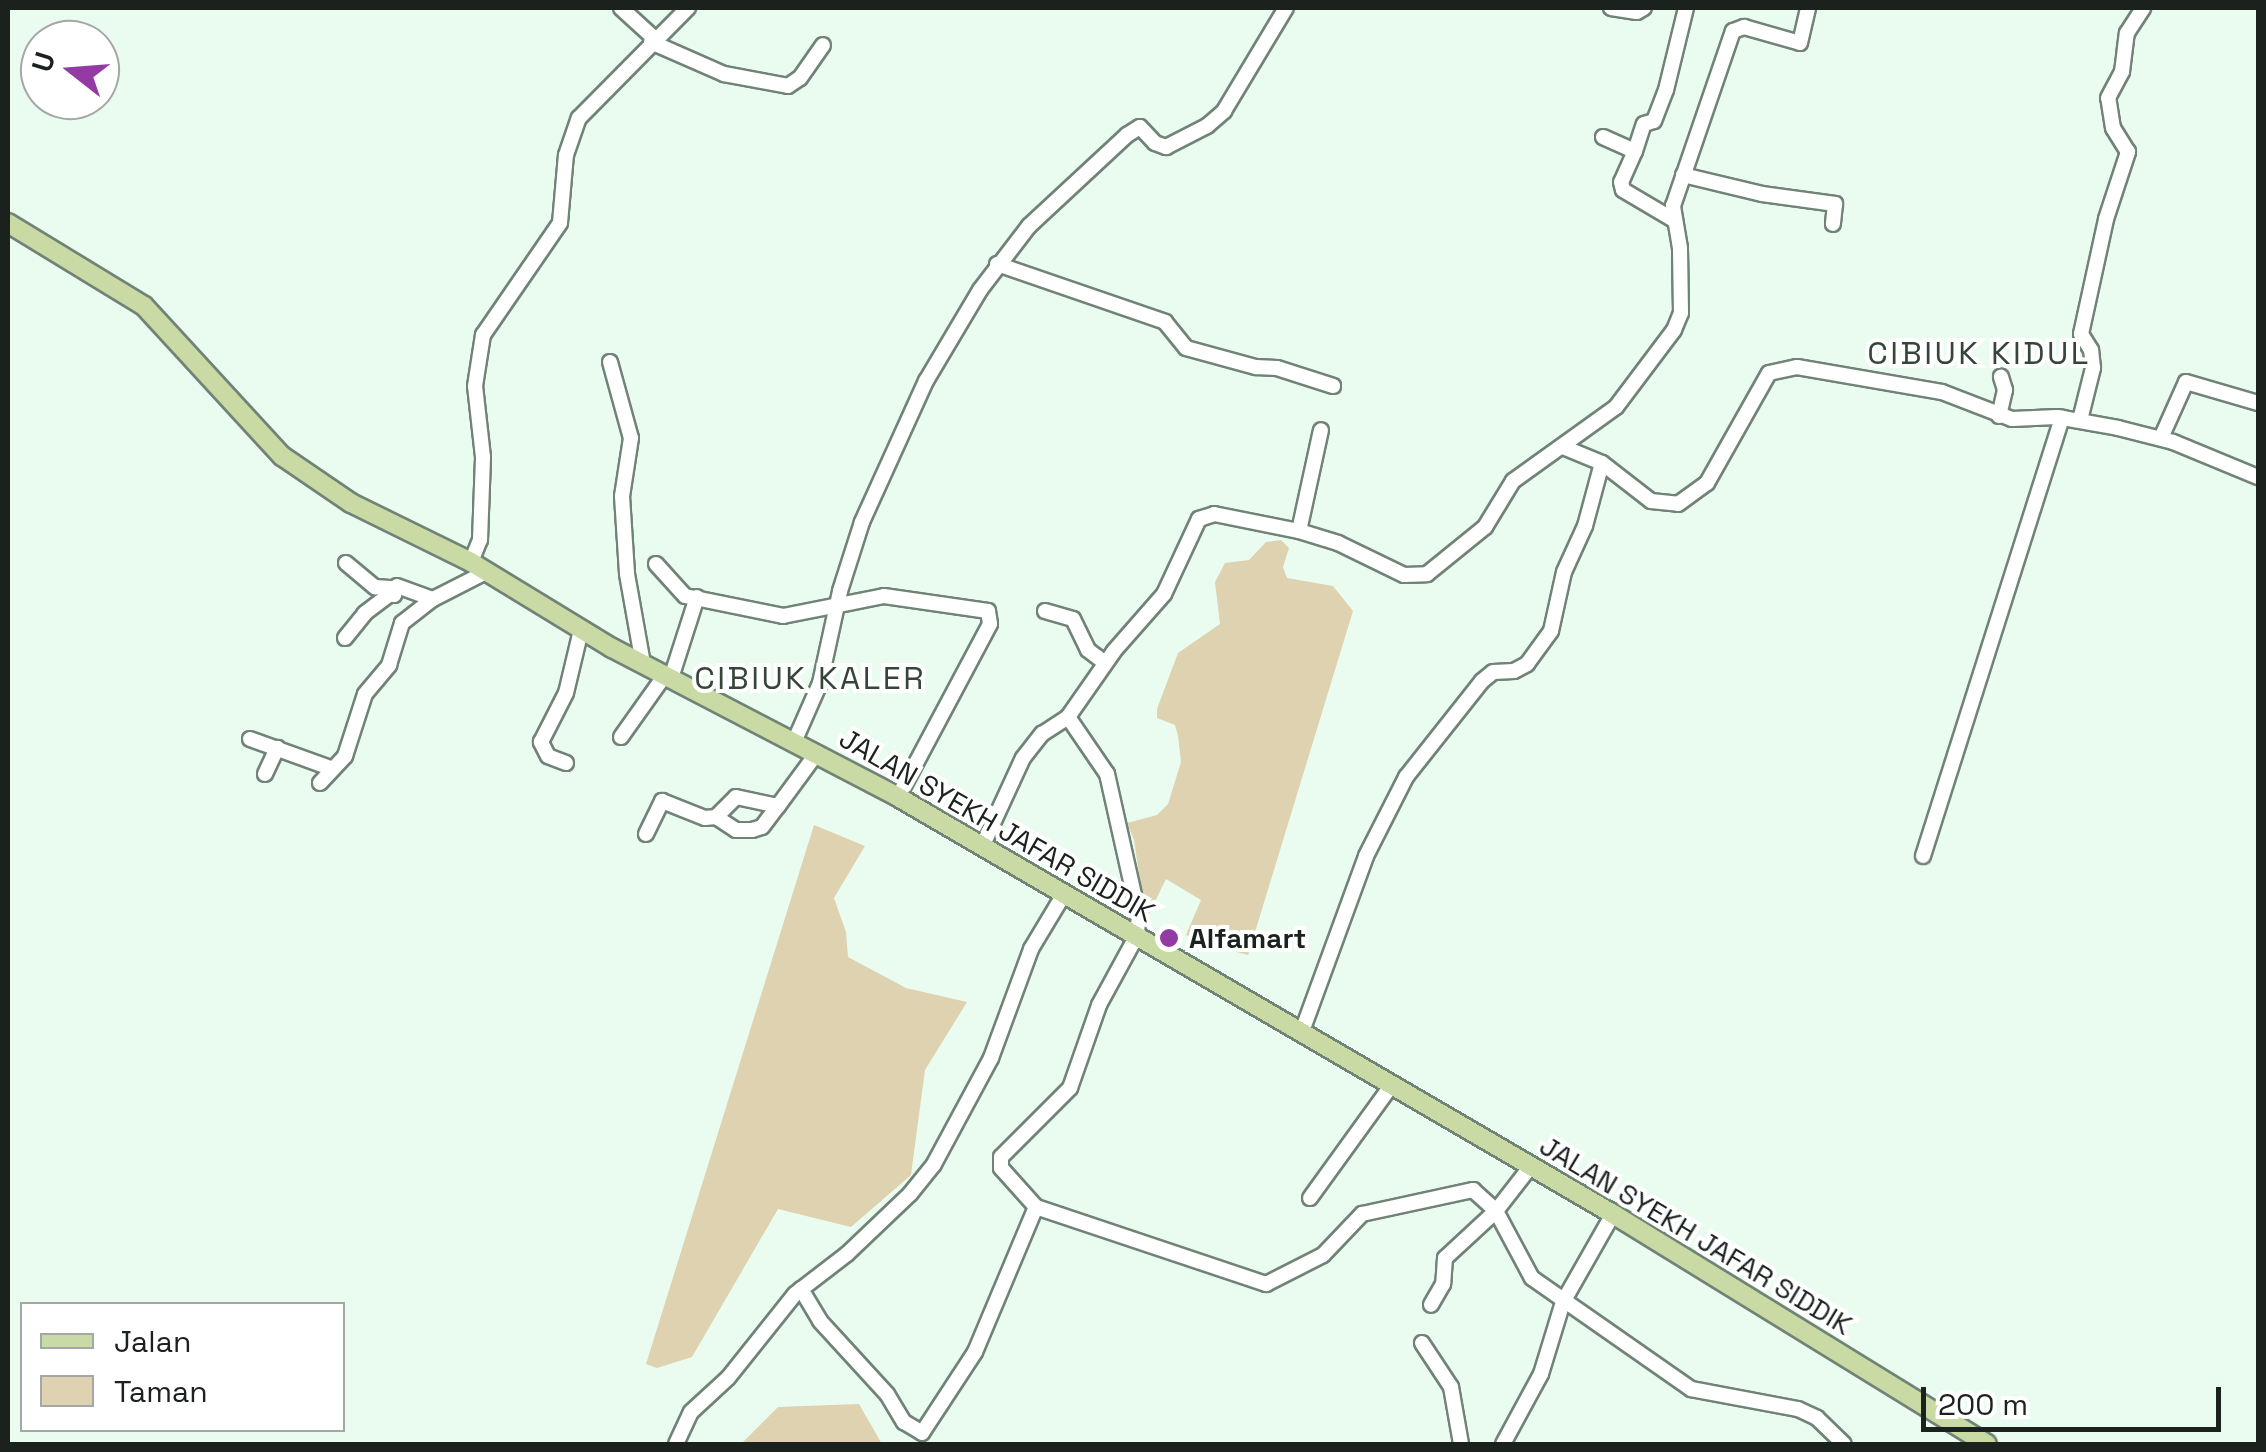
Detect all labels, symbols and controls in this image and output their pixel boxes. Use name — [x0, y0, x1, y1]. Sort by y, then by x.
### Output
north arrow — [20, 20, 120, 120]
text: U — [23, 48, 63, 76]
district label: CIBIUK KIDUL — [1867, 334, 2091, 372]
district label: CIBIUK KALER — [694, 659, 926, 697]
street label: JALAN SYEKH JAFAR SIDDIK — [833, 721, 1161, 929]
place label: Alfamart — [1189, 921, 1306, 955]
marker: Alfamart — [1158, 927, 1180, 949]
street label: JALAN SYEKH JAFAR SIDDIK — [1534, 1128, 1858, 1342]
legend — [20, 1302, 345, 1432]
text: Jalan — [114, 1322, 191, 1361]
scale bar — [1926, 1367, 2226, 1429]
text: Taman — [114, 1372, 208, 1411]
text: 200 m — [1938, 1385, 2028, 1424]

